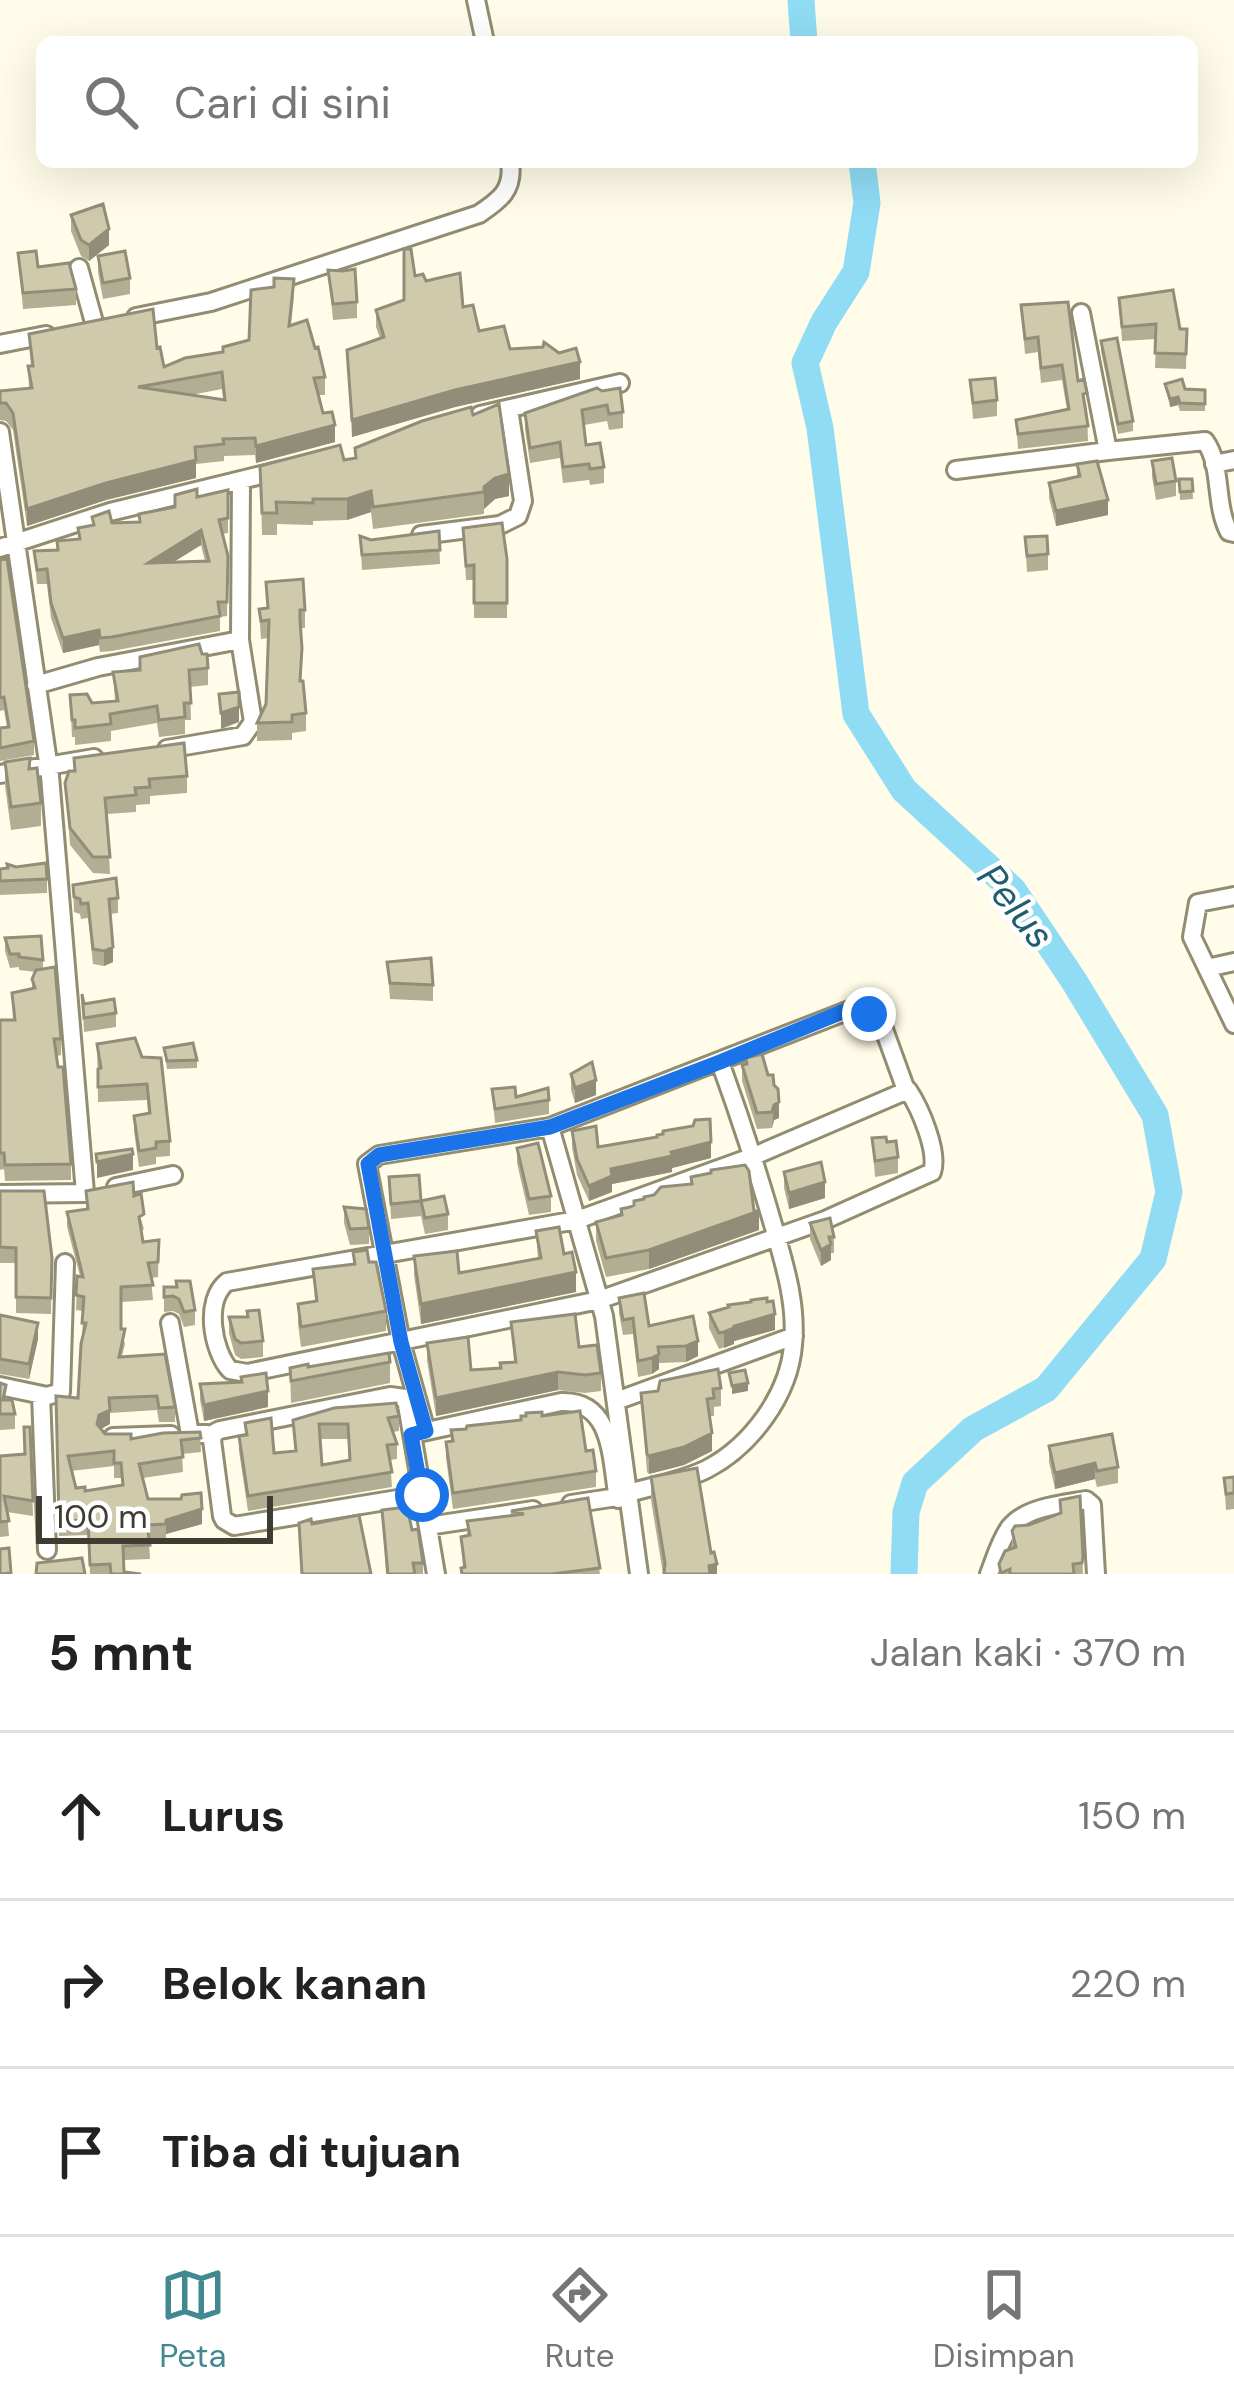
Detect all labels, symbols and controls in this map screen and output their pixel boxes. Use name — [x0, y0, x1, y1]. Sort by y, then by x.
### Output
search box — [36, 36, 1198, 168]
icon: search — [78, 69, 144, 135]
text: Cari di sini — [174, 73, 391, 132]
water label: Pelus — [966, 853, 1066, 959]
route end — [842, 987, 896, 1041]
route start — [395, 1468, 449, 1522]
scale bar — [36, 1490, 273, 1543]
text: 100 m — [54, 1495, 148, 1538]
text: 5 mnt — [48, 1619, 193, 1686]
text: Jalan kaki · 370 m — [870, 1627, 1186, 1678]
icon: ahead — [48, 1783, 114, 1849]
text: Lurus — [162, 1786, 285, 1845]
text: 150 m — [1078, 1790, 1186, 1841]
icon: right — [48, 1951, 114, 2017]
text: Belok kanan — [162, 1954, 427, 2013]
text: 220 m — [1070, 1958, 1186, 2009]
icon: arrive — [48, 2119, 114, 2185]
text: Tiba di tujuan — [162, 2122, 461, 2181]
tab: Peta — [159, 2262, 226, 2377]
tab: Rute — [545, 2262, 614, 2377]
tab: Disimpan — [933, 2262, 1075, 2377]

